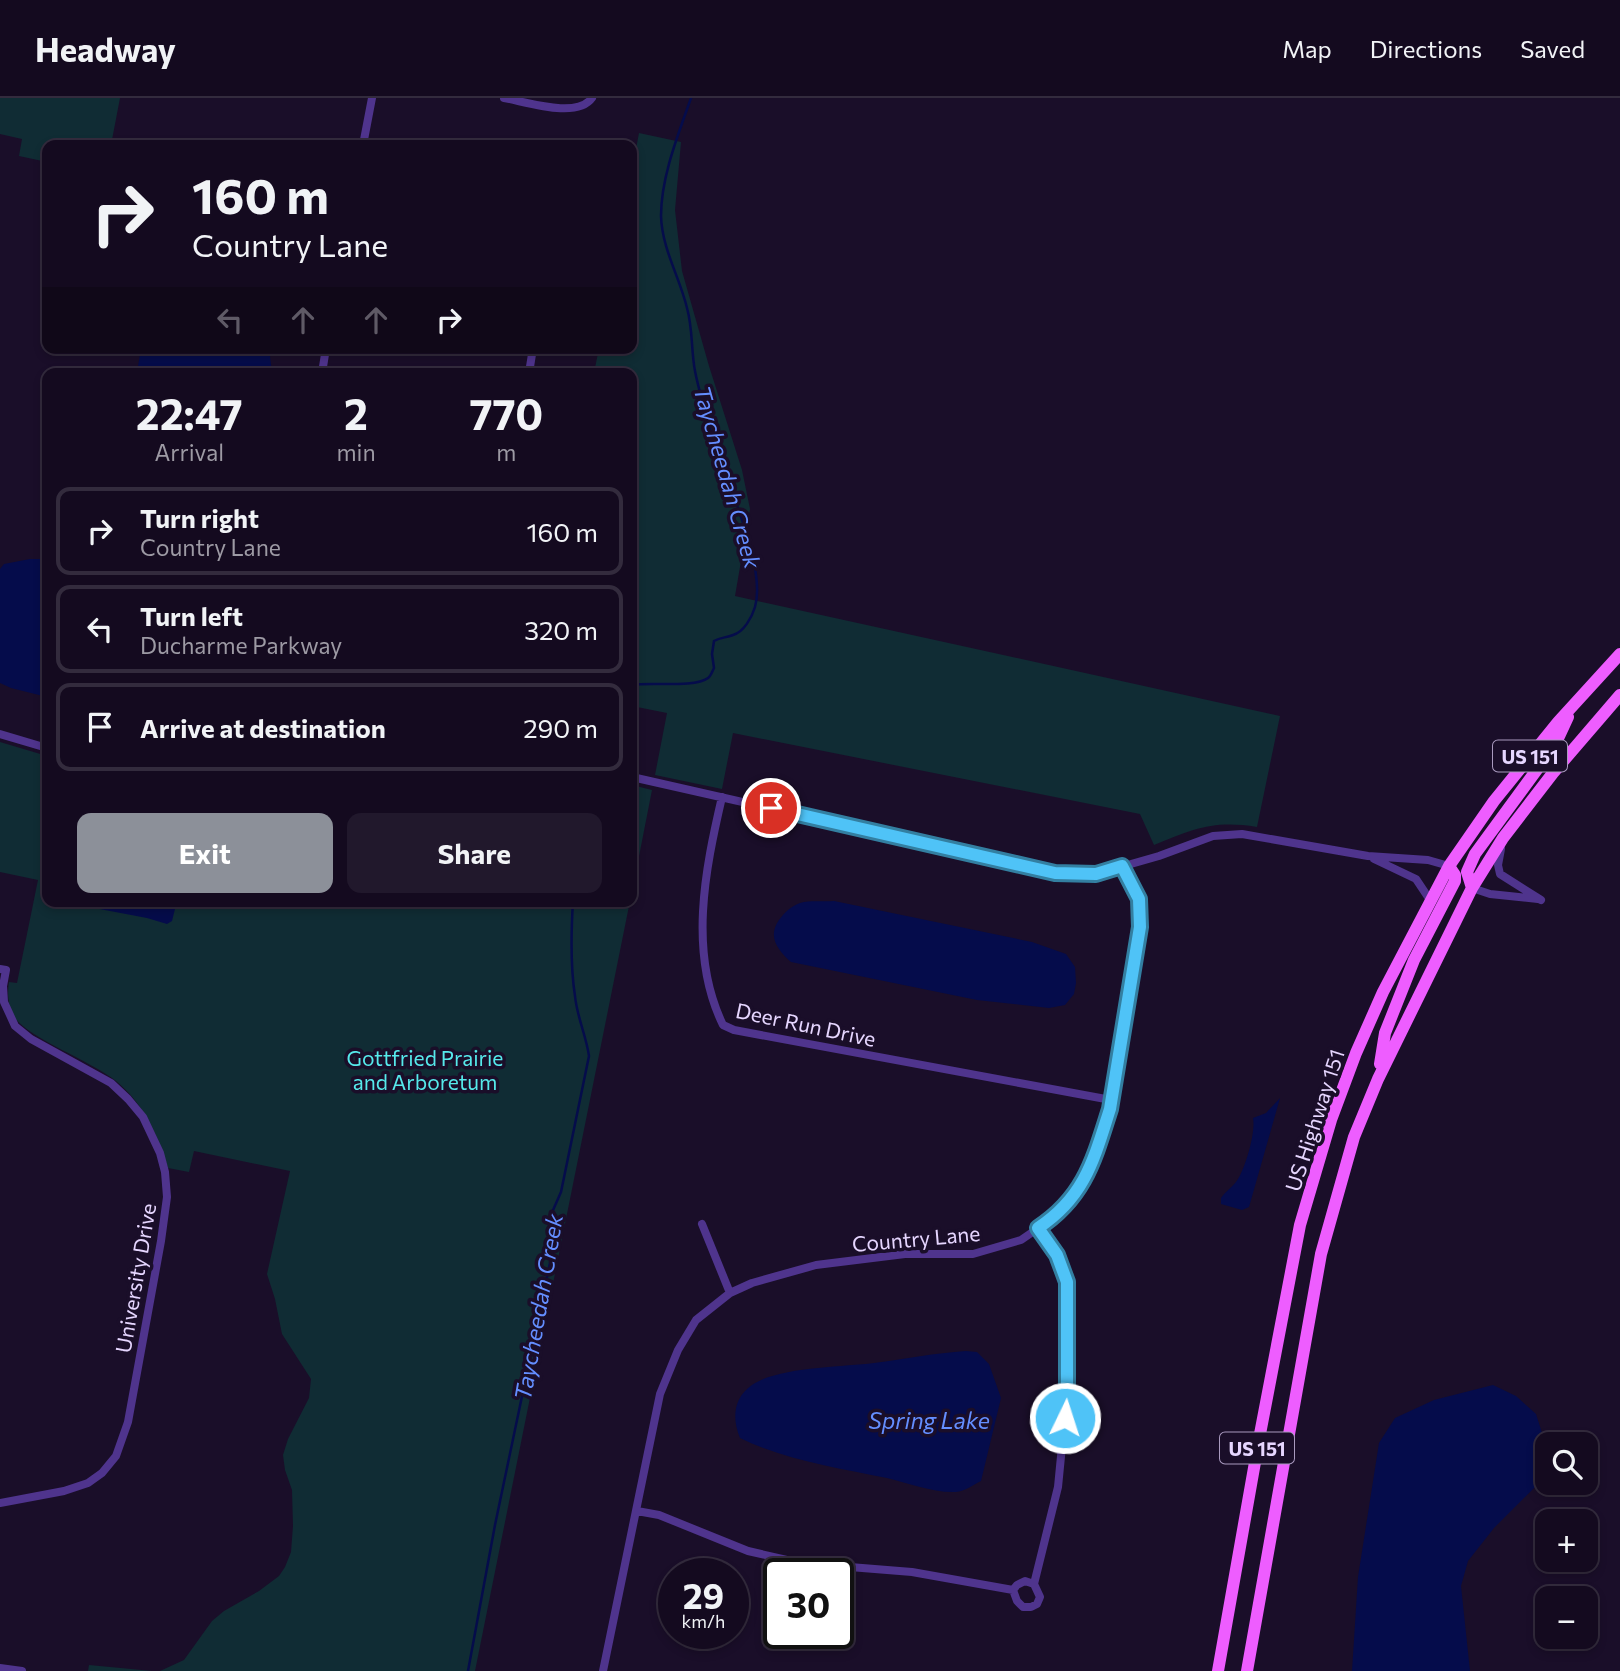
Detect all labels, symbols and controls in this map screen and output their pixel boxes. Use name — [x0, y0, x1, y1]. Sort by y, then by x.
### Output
text: Headway — [35, 28, 176, 69]
text: Map — [1282, 34, 1332, 63]
text: Directions — [1370, 34, 1482, 63]
text: Saved — [1520, 34, 1585, 63]
text: 160 m — [192, 164, 329, 224]
icon: right — [77, 168, 168, 259]
text: Country Lane — [192, 224, 388, 264]
icon: left — [211, 301, 249, 339]
icon: ahead — [284, 301, 322, 339]
icon: ahead — [357, 301, 395, 339]
icon: right — [430, 301, 468, 339]
water label: Taycheedah Creek — [688, 382, 768, 572]
text: 22:47 — [136, 387, 243, 439]
text: 2 — [344, 387, 368, 439]
text: 770 — [469, 387, 543, 439]
text: Arrival — [154, 438, 224, 466]
text: min — [336, 438, 376, 466]
text: m — [496, 438, 516, 466]
text: Turn right — [140, 502, 259, 533]
icon: right — [81, 512, 119, 550]
text: 160 m — [526, 516, 598, 547]
text: Country Lane — [140, 533, 281, 561]
text: Turn left — [140, 600, 243, 631]
icon: left — [81, 610, 119, 648]
text: 320 m — [524, 614, 598, 645]
text: Ducharme Parkway — [140, 631, 342, 659]
icon: arrive — [81, 708, 119, 746]
text: Arrive at destination — [140, 712, 386, 743]
text: 290 m — [523, 712, 598, 743]
road number: US 151 — [1493, 740, 1567, 772]
pin — [741, 778, 801, 838]
icon: arrive — [752, 789, 790, 827]
button: Exit — [77, 813, 333, 893]
button: Share — [347, 813, 602, 893]
street label: Deer Run Drive — [734, 997, 878, 1051]
park label: Gottfried Prairie and Arboretum — [347, 1045, 503, 1094]
street label: US Highway 151 — [1279, 1046, 1349, 1194]
street label: University Drive — [110, 1201, 160, 1355]
water label: Taycheedah Creek — [508, 1211, 568, 1402]
street label: Country Lane — [851, 1220, 981, 1256]
position arrow — [1028, 1381, 1102, 1455]
water label: Spring Lake — [868, 1406, 990, 1434]
road number: US 151 — [1220, 1432, 1294, 1464]
map controls — [1535, 1432, 1598, 1649]
button: search — [1535, 1432, 1598, 1495]
button: + — [1535, 1509, 1598, 1572]
speed limit sign: 30 — [763, 1558, 854, 1649]
text: 29 — [683, 1573, 724, 1616]
button: − — [1535, 1586, 1598, 1649]
text: km/h — [682, 1610, 725, 1632]

